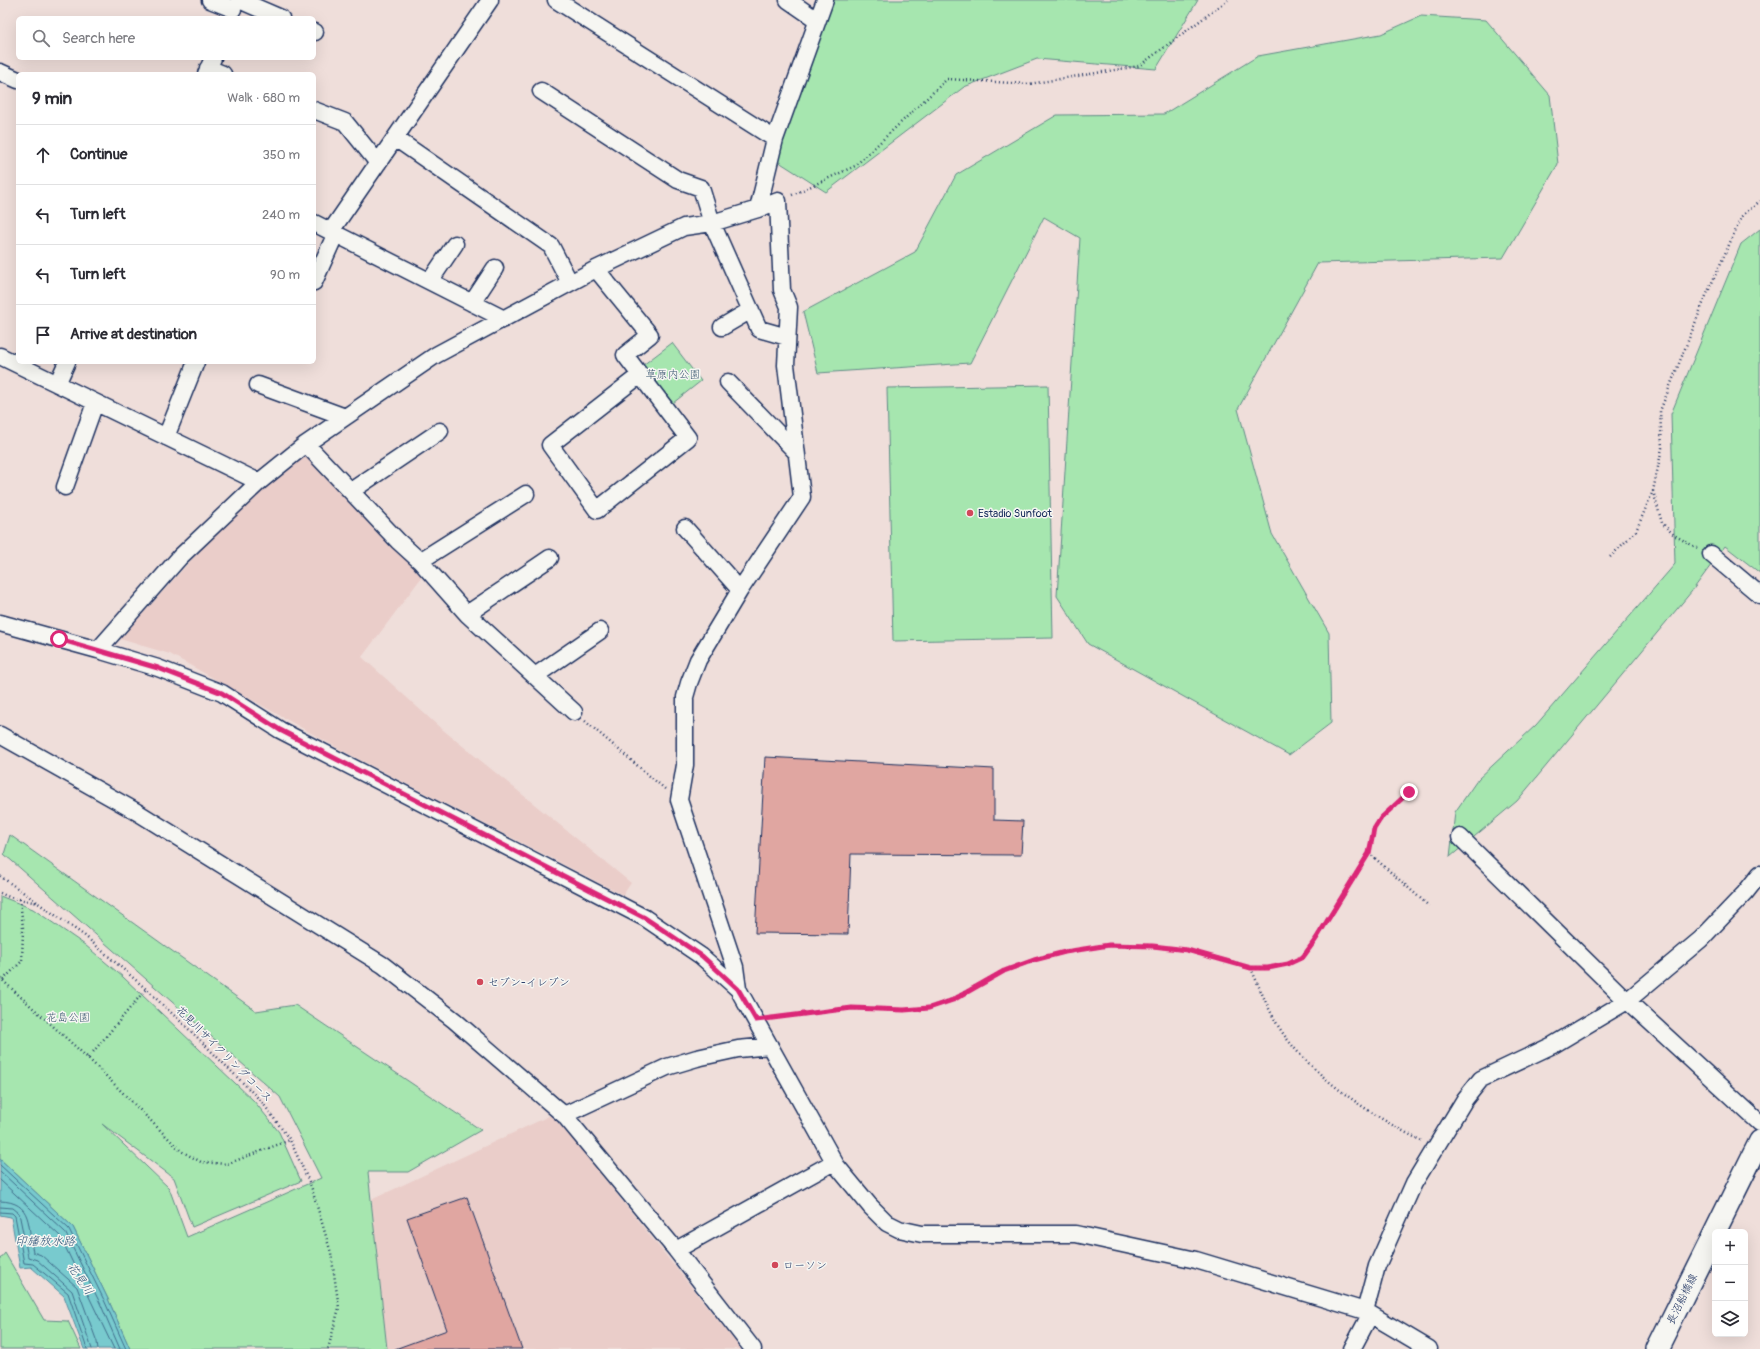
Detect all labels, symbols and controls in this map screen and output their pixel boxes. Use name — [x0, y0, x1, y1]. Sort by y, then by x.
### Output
search box — [16, 16, 316, 60]
icon: search — [30, 27, 52, 49]
text: Search here — [62, 29, 135, 48]
text: 9 min — [32, 88, 72, 109]
text: Walk · 680 m — [227, 90, 300, 106]
icon: ahead — [32, 144, 54, 166]
text: Continue — [70, 145, 128, 164]
text: 350 m — [262, 147, 300, 163]
icon: left — [32, 204, 54, 226]
text: Turn left — [70, 205, 126, 224]
text: 240 m — [262, 207, 300, 223]
icon: left — [32, 264, 54, 286]
text: Turn left — [70, 265, 126, 284]
text: 90 m — [270, 267, 300, 283]
icon: arrive — [32, 324, 54, 346]
text: Arrive at destination — [70, 325, 197, 344]
park label: 草原内公園 — [646, 368, 701, 381]
place label: Estadio Sunfoot — [978, 507, 1053, 520]
marker: Estadio Sunfoot — [965, 508, 975, 518]
route start — [50, 630, 68, 648]
route end — [1400, 783, 1418, 801]
place label: セブン-イレブン — [488, 976, 570, 989]
marker: セブン-イレブン — [475, 977, 485, 987]
street label: 花見川サイクリングコース — [173, 1003, 275, 1105]
park label: 花島公園 — [46, 1011, 90, 1024]
map controls — [1712, 1229, 1748, 1337]
button: + — [1712, 1229, 1748, 1265]
water label: 印旛放水路 — [15, 1234, 76, 1249]
place label: ローソン — [783, 1259, 827, 1272]
water label: 花見川 — [64, 1260, 96, 1298]
marker: ローソン — [770, 1260, 780, 1270]
button: − — [1712, 1265, 1748, 1301]
street label: 長沼船橋線 — [1664, 1271, 1700, 1327]
button: layers — [1712, 1301, 1748, 1337]

